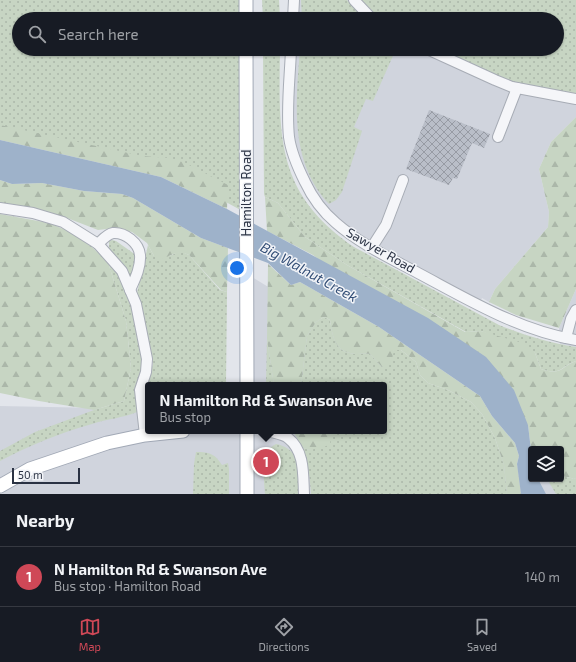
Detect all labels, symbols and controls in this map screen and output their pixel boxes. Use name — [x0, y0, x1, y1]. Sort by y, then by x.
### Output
search box — [12, 12, 564, 56]
icon: search — [26, 23, 48, 45]
text: Search here — [58, 25, 139, 43]
street label: Hamilton Road — [238, 150, 254, 236]
street label: Sawyer Road — [344, 224, 418, 276]
water label: Big Walnut Creek — [258, 238, 361, 305]
your location — [227, 258, 247, 278]
popup — [145, 382, 387, 434]
text: N Hamilton Rd & Swanson Ave — [160, 391, 372, 409]
text: Bus stop — [160, 409, 211, 425]
map controls — [528, 446, 564, 482]
button: layers — [528, 446, 564, 482]
pin: 1 — [253, 447, 279, 477]
scale bar — [12, 466, 80, 485]
text: 50 m — [18, 468, 43, 481]
text: Nearby — [16, 510, 74, 530]
text: N Hamilton Rd & Swanson Ave — [54, 560, 267, 578]
text: 1 — [26, 569, 32, 585]
text: 140 m — [525, 569, 560, 585]
text: Bus stop · Hamilton Road — [54, 578, 201, 594]
tab: Map — [79, 616, 101, 653]
tab: Directions — [259, 616, 309, 653]
tab: Saved — [467, 616, 497, 653]

